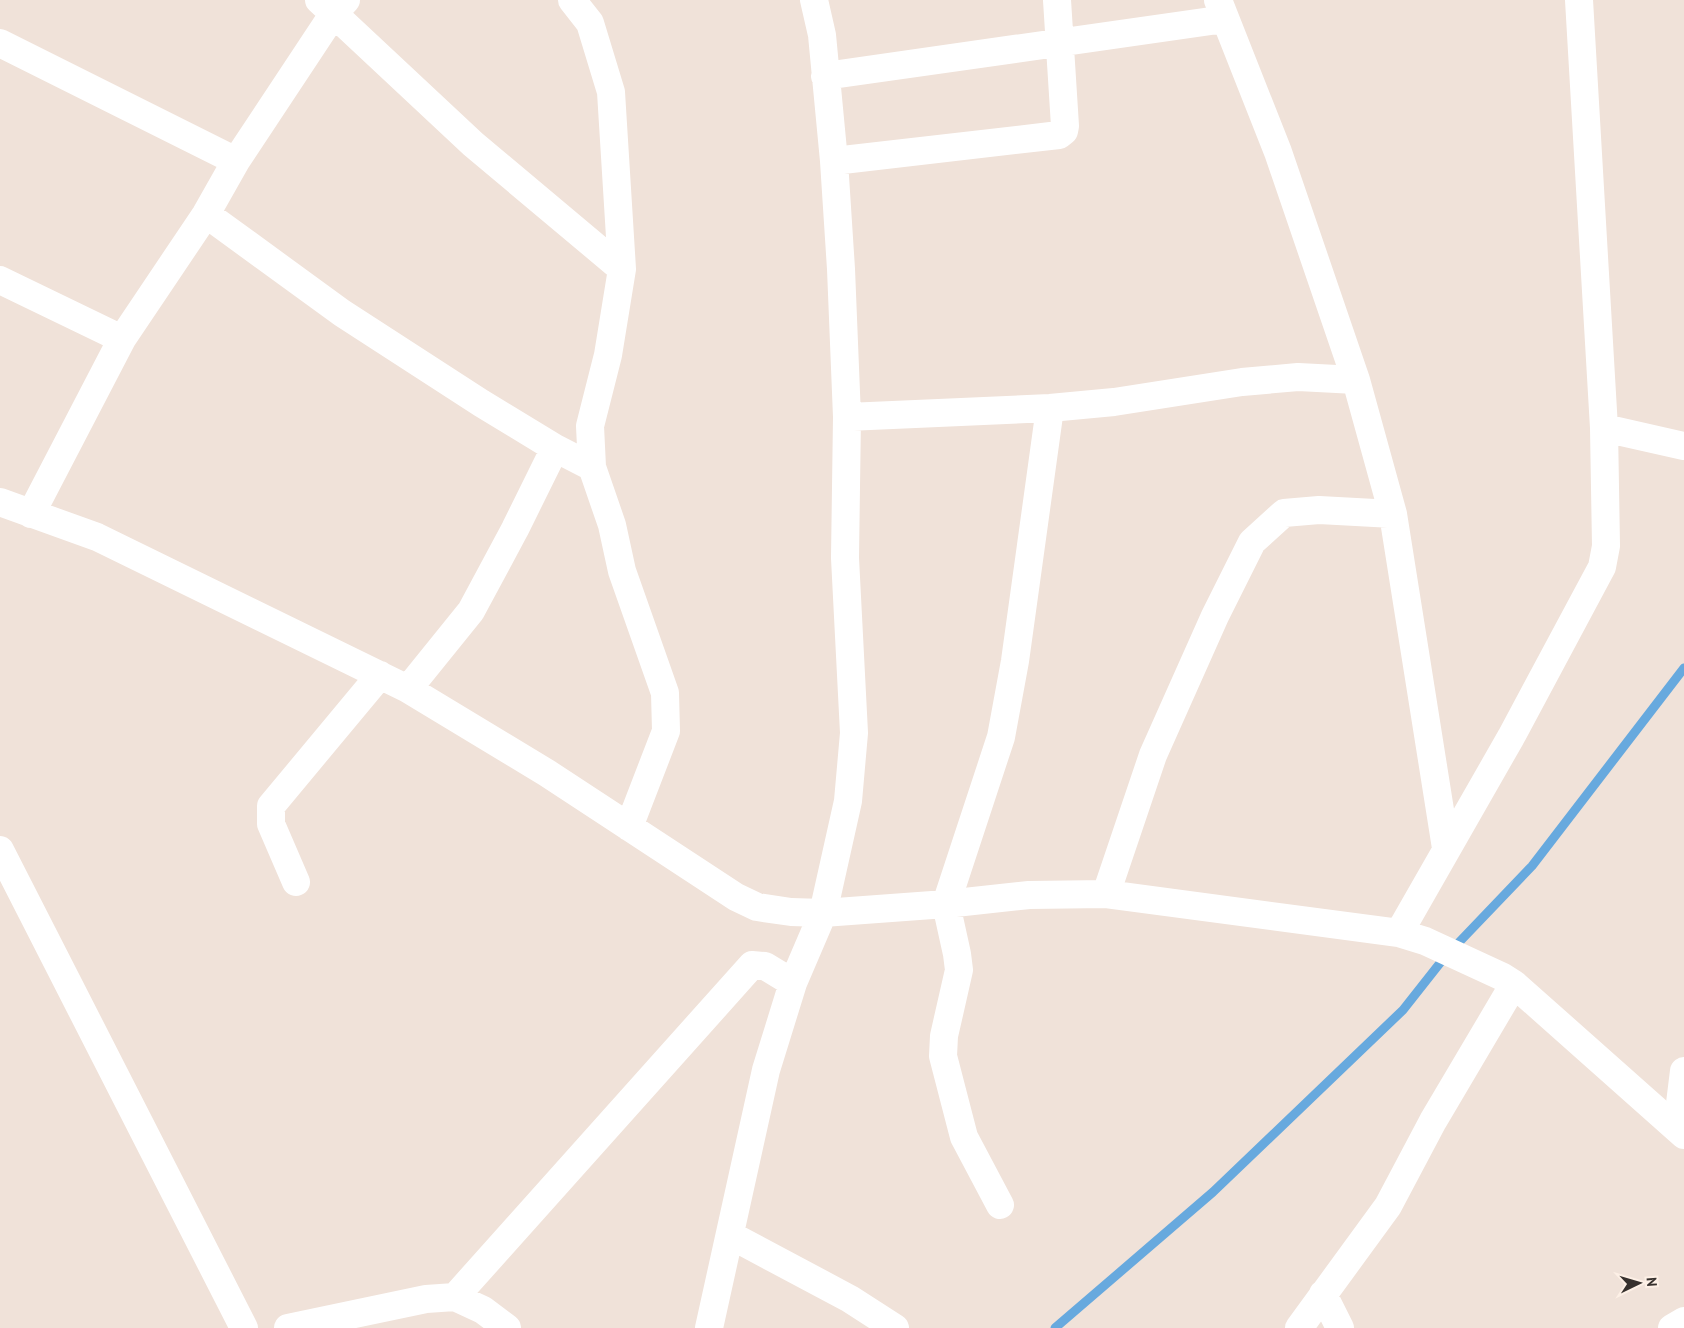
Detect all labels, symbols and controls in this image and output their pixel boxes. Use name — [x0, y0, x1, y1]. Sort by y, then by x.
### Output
north arrow — [1614, 1258, 1664, 1308]
text: N — [1643, 1276, 1661, 1287]

